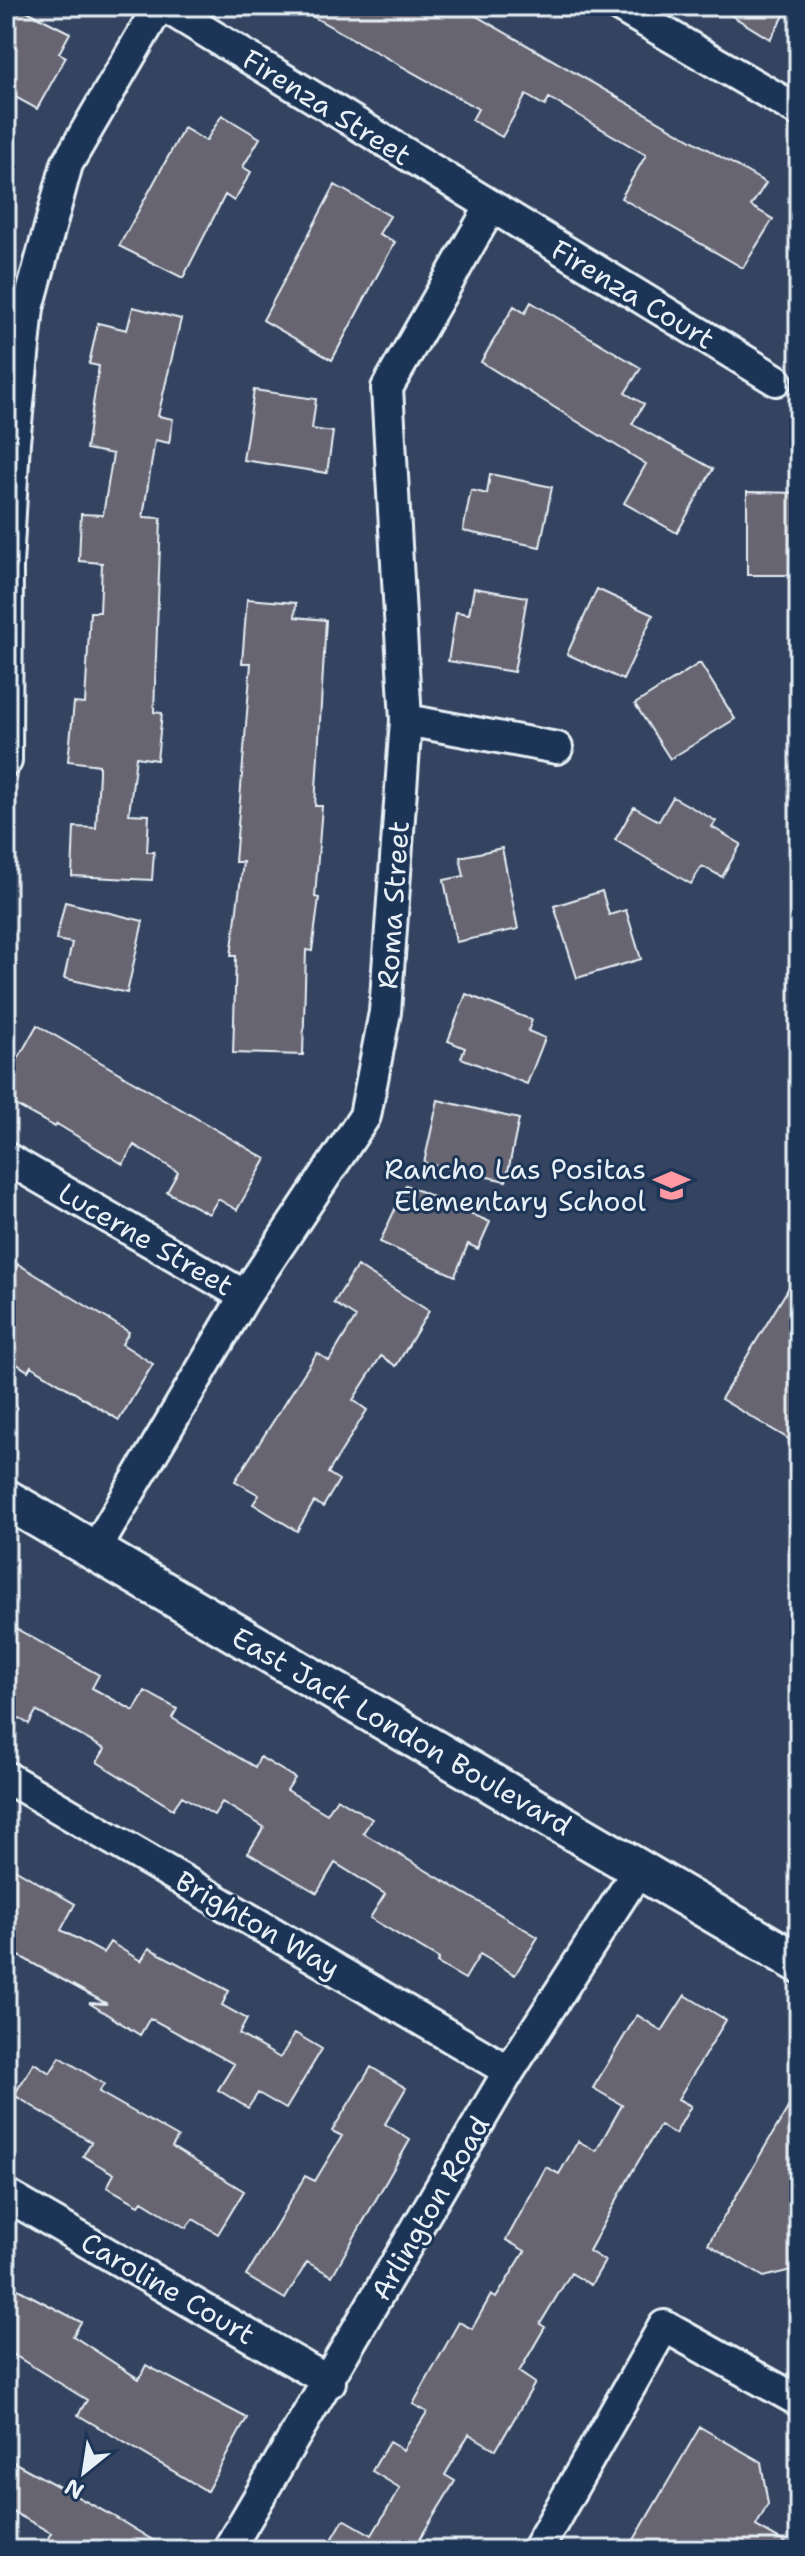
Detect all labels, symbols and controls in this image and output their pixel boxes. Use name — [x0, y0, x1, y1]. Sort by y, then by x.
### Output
street label: Firenza Street — [235, 40, 419, 174]
street label: Firenza Court — [544, 230, 722, 358]
street label: Roma Street — [368, 819, 418, 991]
place label: Rancho Las Positas Elementary School — [384, 1150, 647, 1220]
school or university icon: Rancho Las Positas Elementary School — [653, 1166, 691, 1204]
street label: Lucerne Street — [52, 1174, 240, 1304]
street label: East Jack London Boulevard — [225, 1618, 579, 1844]
street label: Brighton Way — [169, 1862, 347, 1986]
street label: Arlington Road — [362, 2109, 498, 2307]
street label: Caroline Court — [74, 2223, 262, 2353]
north arrow — [44, 2432, 124, 2512]
text: N — [59, 2472, 89, 2506]

